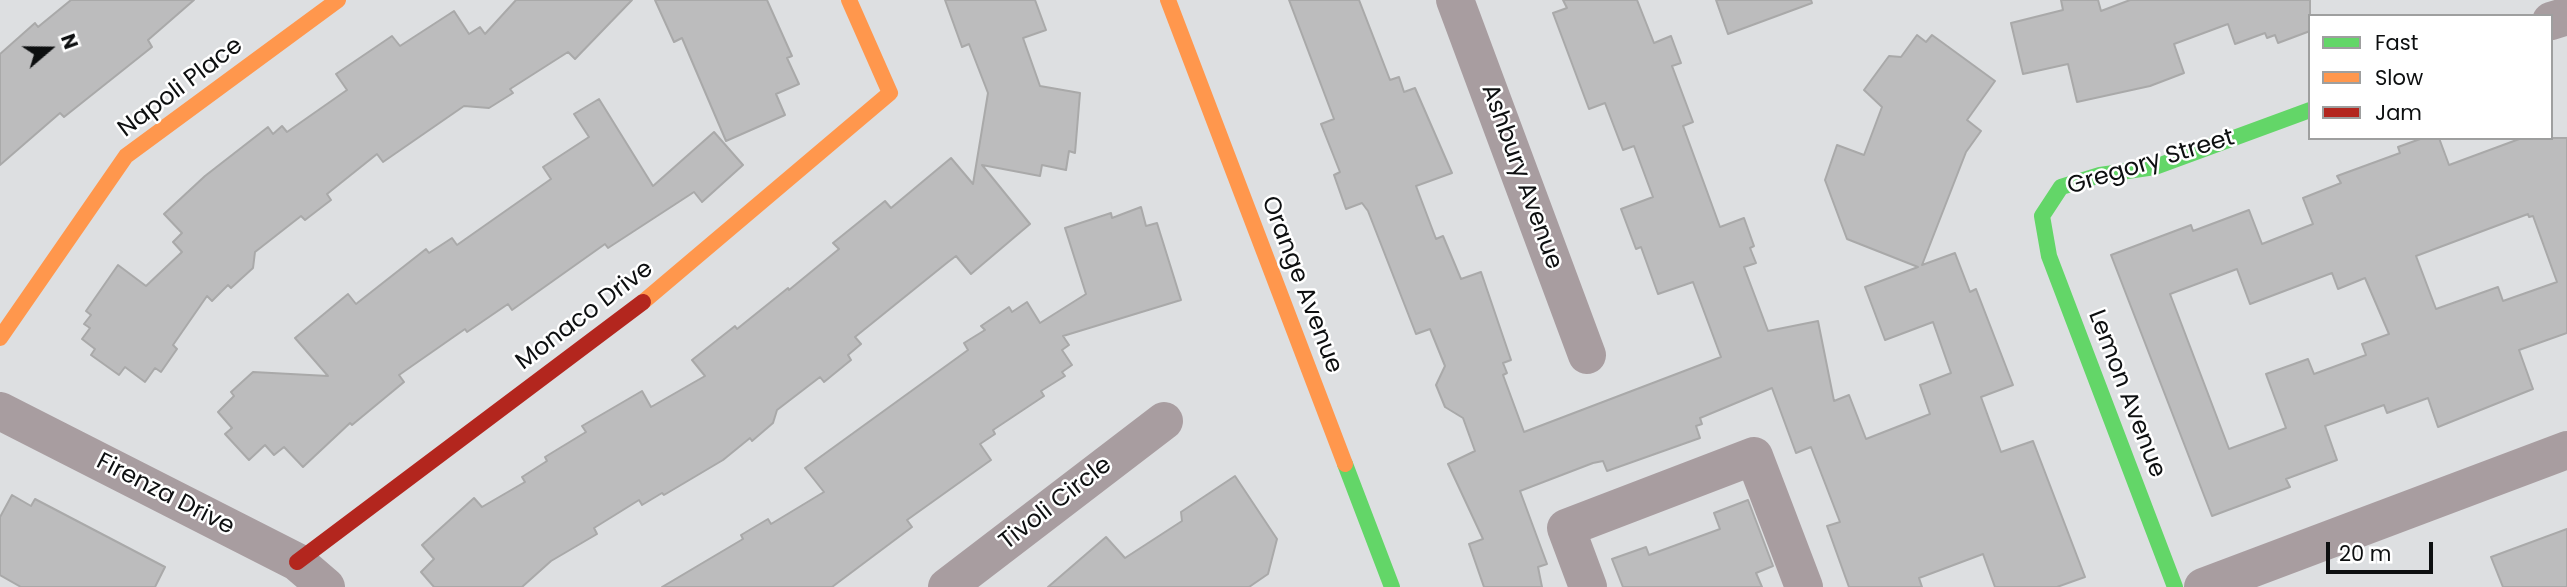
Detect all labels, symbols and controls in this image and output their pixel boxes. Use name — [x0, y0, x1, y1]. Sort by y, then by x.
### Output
north arrow — [14, 14, 84, 84]
legend — [2308, 14, 2553, 140]
text: Fast — [2375, 28, 2418, 57]
text: N — [54, 30, 84, 53]
street label: Napoli Place — [113, 32, 249, 144]
text: Slow — [2375, 63, 2423, 92]
street label: Ashbury Avenue — [1474, 81, 1568, 273]
text: Jam — [2375, 98, 2422, 127]
street label: Gregory Street — [2064, 124, 2238, 202]
street label: Orange Avenue — [1254, 193, 1348, 377]
street label: Monaco Drive — [511, 255, 659, 377]
street label: Lemon Avenue — [2081, 306, 2171, 482]
street label: Firenza Drive — [91, 448, 239, 542]
street label: Tivoli Circle — [994, 451, 1118, 557]
scale bar — [2329, 528, 2436, 572]
text: 20 m — [2339, 539, 2392, 568]

